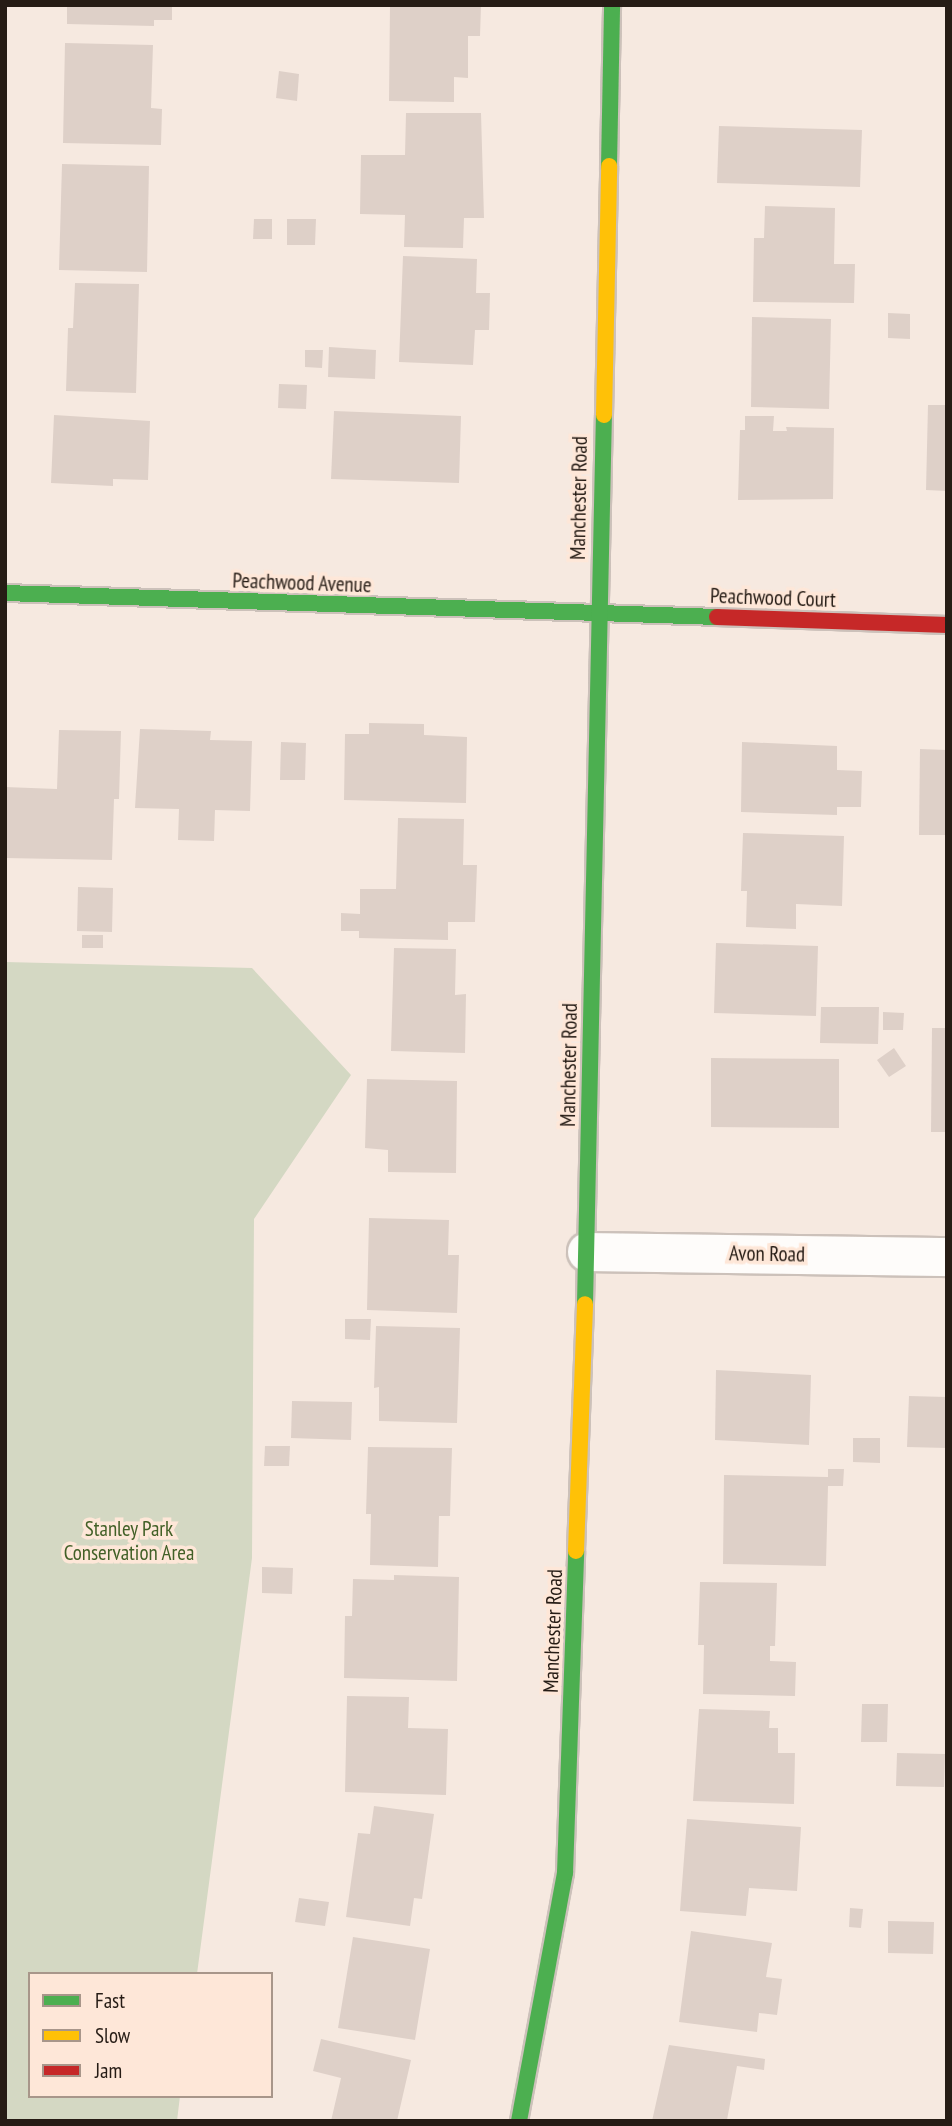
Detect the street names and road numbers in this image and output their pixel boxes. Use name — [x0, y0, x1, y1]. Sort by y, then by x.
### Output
street label: Manchester Road — [565, 436, 593, 560]
street label: Peachwood Avenue — [232, 568, 372, 598]
street label: Peachwood Court — [710, 583, 836, 613]
street label: Manchester Road — [555, 1003, 583, 1127]
street label: Avon Road — [729, 1241, 805, 1267]
street label: Manchester Road — [538, 1569, 568, 1693]

